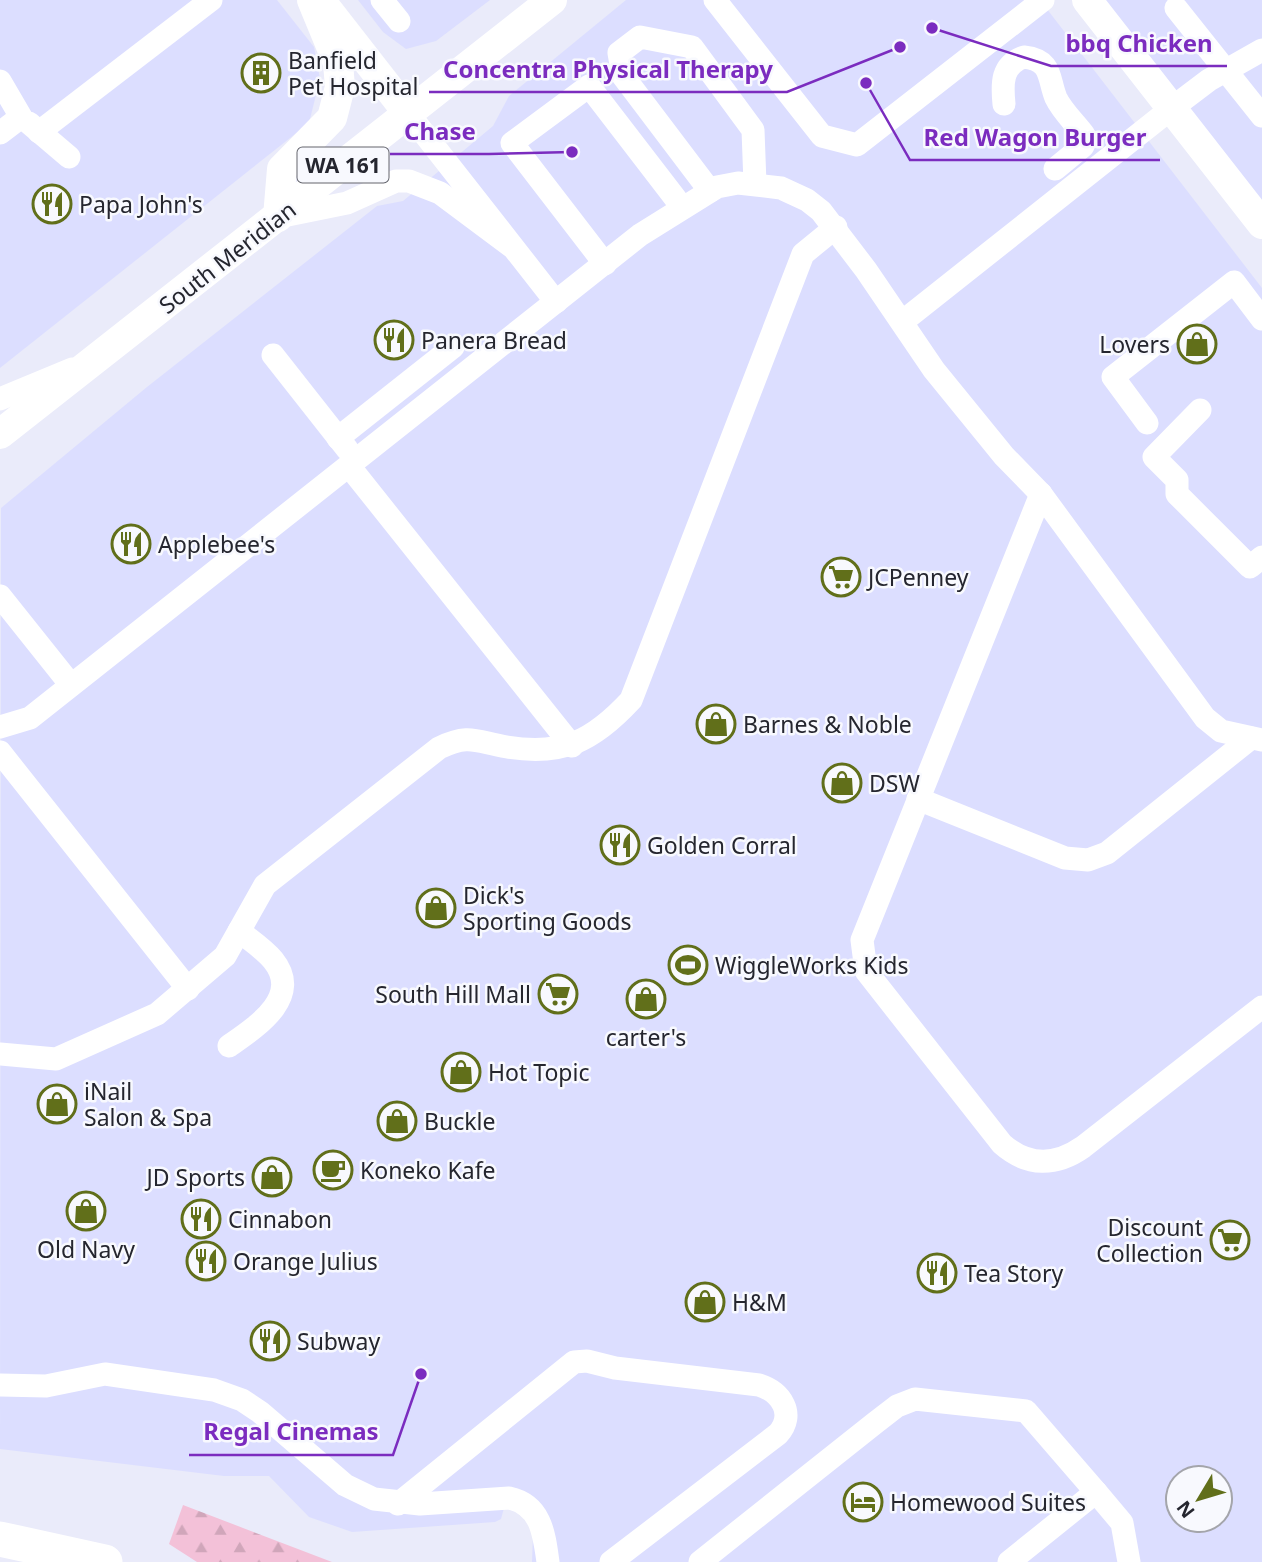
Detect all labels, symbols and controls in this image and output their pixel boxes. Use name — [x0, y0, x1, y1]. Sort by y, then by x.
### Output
callout: bbq Chicken — [1051, 21, 1227, 66]
text: bbq Chicken — [1065, 26, 1213, 59]
place label: Banfield Pet Hospital — [288, 44, 418, 102]
callout: Concentra Physical Therapy — [429, 47, 787, 92]
building icon: Banfield Pet Hospital — [240, 52, 282, 94]
text: Concentra Physical Therapy — [443, 52, 773, 85]
callout: Chase — [390, 109, 489, 154]
text: Chase — [404, 114, 476, 147]
callout: Red Wagon Burger — [910, 115, 1160, 160]
text: Red Wagon Burger — [924, 120, 1147, 153]
road number: WA 161 — [298, 148, 388, 182]
restaurant icon: Papa John's — [31, 183, 73, 225]
place label: Papa John's — [79, 188, 203, 220]
street label: South Meridian — [152, 193, 302, 321]
restaurant icon: Panera Bread — [373, 319, 415, 361]
shop icon: Lovers — [1176, 323, 1218, 365]
place label: Panera Bread — [421, 324, 567, 356]
place label: Lovers — [1099, 328, 1170, 360]
restaurant icon: Applebee's — [110, 523, 152, 565]
place label: Applebee's — [158, 528, 275, 560]
supermarket icon: JCPenney — [820, 556, 862, 598]
place label: JCPenney — [866, 561, 969, 593]
shop icon: Barnes & Noble — [695, 703, 737, 745]
place label: Barnes & Noble — [743, 708, 912, 740]
shop icon: DSW — [821, 762, 863, 804]
place label: DSW — [869, 767, 920, 799]
restaurant icon: Golden Corral — [599, 824, 641, 866]
place label: Golden Corral — [647, 829, 797, 861]
place label: Dick's Sporting Goods — [463, 879, 632, 937]
shop icon: Dick's Sporting Goods — [415, 887, 457, 929]
sports icon: WiggleWorks Kids — [667, 944, 709, 986]
place label: WiggleWorks Kids — [715, 949, 908, 981]
supermarket icon: South Hill Mall — [537, 973, 579, 1015]
place label: South Hill Mall — [375, 978, 531, 1010]
shop icon: carter's — [625, 978, 667, 1020]
place label: carter's — [606, 1021, 686, 1053]
shop icon: Hot Topic — [440, 1051, 482, 1093]
place label: Hot Topic — [488, 1056, 589, 1088]
place label: iNail Salon & Spa — [84, 1075, 212, 1133]
shop icon: iNail Salon & Spa — [36, 1083, 78, 1125]
shop icon: Buckle — [376, 1100, 418, 1142]
place label: Buckle — [424, 1105, 495, 1137]
cafe icon: Koneko Kafe — [312, 1149, 354, 1191]
place label: Koneko Kafe — [360, 1154, 496, 1186]
shop icon: JD Sports — [251, 1156, 293, 1198]
place label: JD Sports — [144, 1161, 245, 1193]
shop icon: Old Navy — [65, 1190, 107, 1232]
restaurant icon: Cinnabon — [180, 1198, 222, 1240]
place label: Cinnabon — [228, 1203, 332, 1235]
place label: Discount Collection — [1096, 1211, 1203, 1269]
supermarket icon: Discount Collection — [1209, 1219, 1251, 1261]
place label: Old Navy — [37, 1233, 135, 1265]
restaurant icon: Orange Julius — [185, 1240, 227, 1282]
place label: Orange Julius — [233, 1245, 378, 1277]
restaurant icon: Tea Story — [916, 1252, 958, 1294]
place label: Tea Story — [964, 1257, 1063, 1289]
shop icon: H&M — [684, 1281, 726, 1323]
place label: H&M — [732, 1286, 787, 1318]
restaurant icon: Subway — [249, 1320, 291, 1362]
place label: Subway — [297, 1325, 381, 1357]
callout: Regal Cinemas — [189, 1410, 393, 1455]
text: Regal Cinemas — [203, 1414, 379, 1447]
north arrow — [1164, 1464, 1234, 1534]
hotel icon: Homewood Suites — [842, 1481, 884, 1523]
place label: Homewood Suites — [890, 1486, 1086, 1518]
text: N — [1171, 1495, 1201, 1524]

